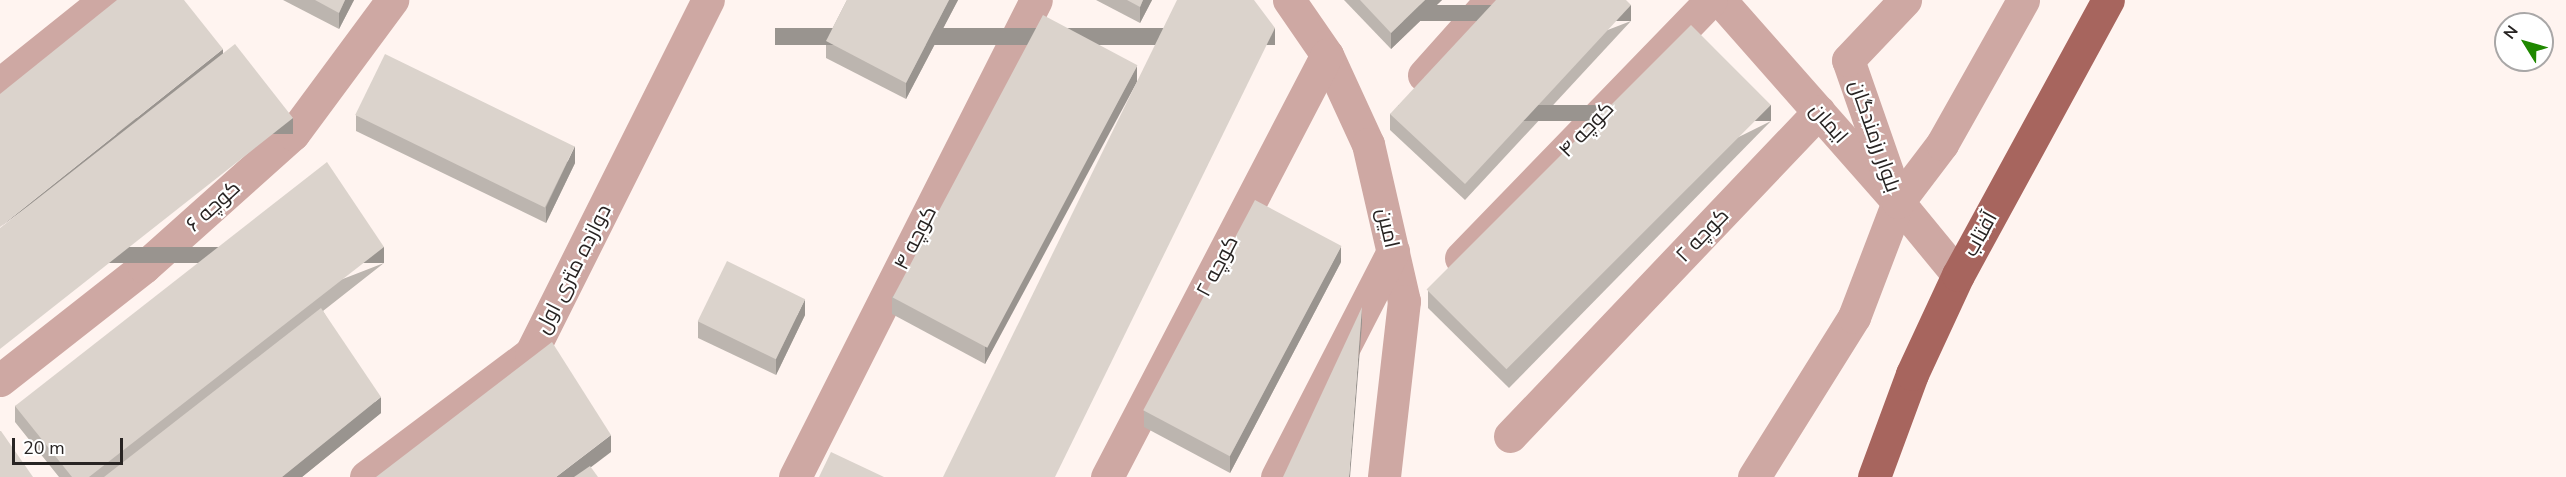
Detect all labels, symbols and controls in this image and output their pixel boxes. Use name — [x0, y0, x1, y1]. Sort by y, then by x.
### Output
north arrow — [2494, 12, 2554, 72]
text: N — [2499, 21, 2524, 44]
street label: بلوار رزمندگان — [1844, 77, 1906, 195]
street label: کوچه ۴ — [1553, 96, 1619, 162]
street label: ایمان — [1805, 98, 1853, 148]
street label: کوچه ۶ — [181, 175, 245, 237]
street label: دوازده متری اول — [530, 200, 616, 338]
street label: کوچه ۴ — [888, 202, 942, 274]
street label: کوچه ۲ — [1670, 203, 1734, 267]
street label: امین — [1371, 206, 1405, 250]
street label: آفتاب — [1958, 207, 2002, 261]
street label: کوچه ۲ — [1190, 231, 1244, 301]
scale bar — [15, 426, 126, 464]
text: 20 m — [23, 436, 65, 460]

